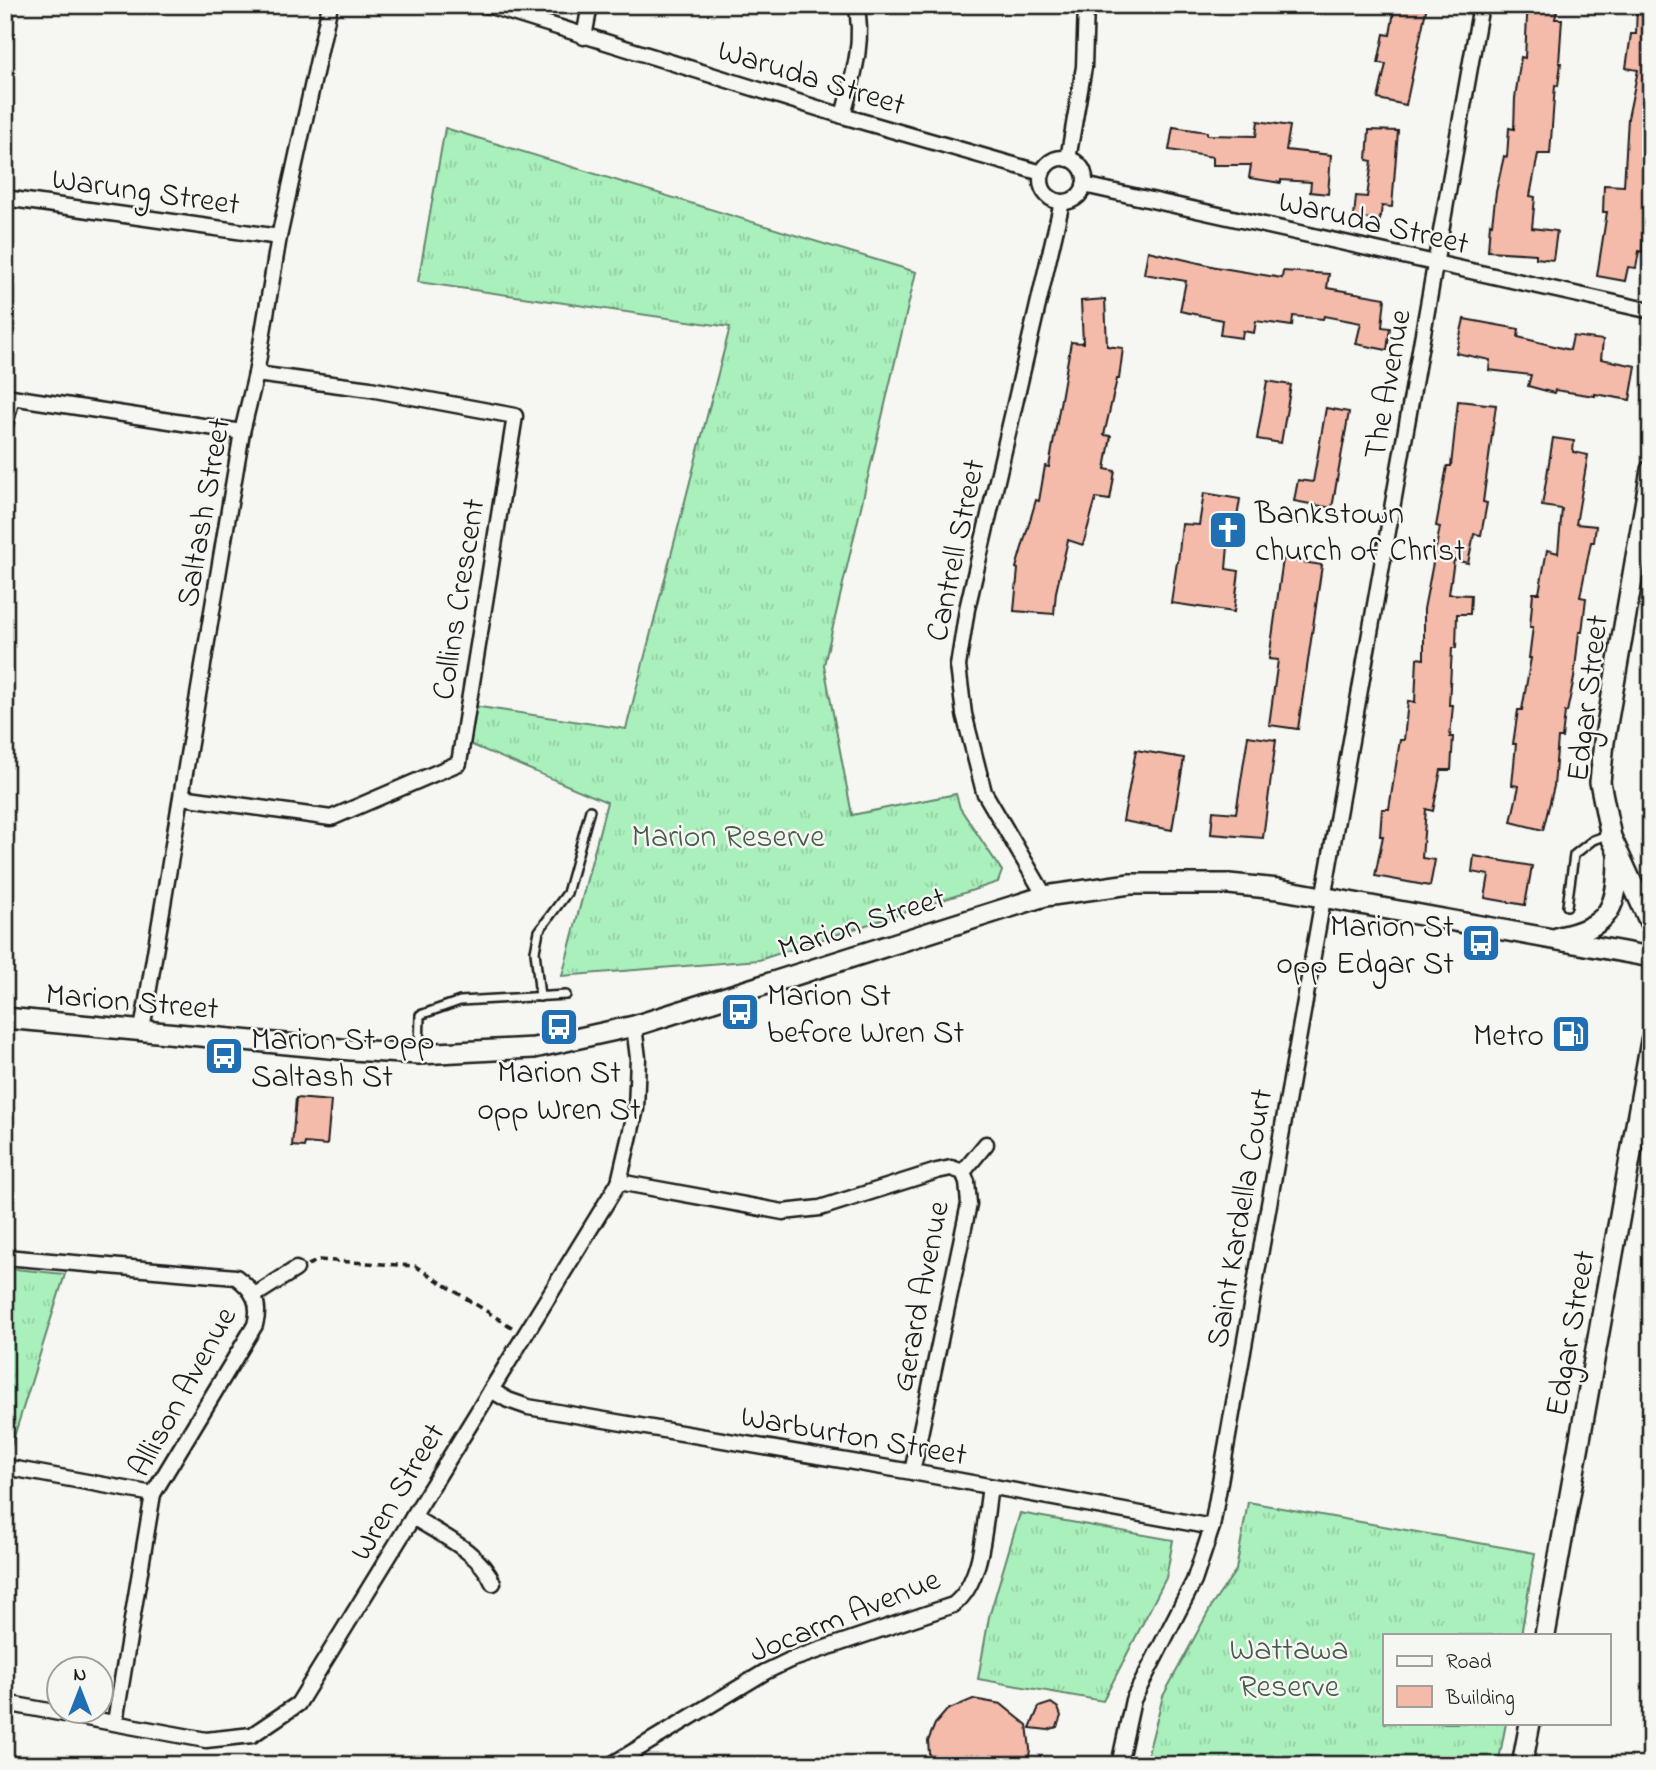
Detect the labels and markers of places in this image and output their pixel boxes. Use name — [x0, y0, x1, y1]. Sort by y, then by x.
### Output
place label: Bankstown church of Christ — [1254, 492, 1465, 576]
church icon: Bankstown church of Christ — [1207, 509, 1249, 551]
place label: Marion St opp Edgar St — [1276, 905, 1454, 989]
bus stop icon: Marion St opp Edgar St — [1460, 922, 1502, 964]
place label: Marion St before Wren St — [767, 974, 964, 1058]
bus stop icon: Marion St before Wren St — [719, 991, 761, 1033]
bus stop icon: Marion St opp Wren St — [538, 1006, 580, 1048]
fuel station icon: Metro — [1550, 1013, 1592, 1055]
place label: Metro — [1473, 1014, 1544, 1061]
place label: Marion St opp Saltash St — [251, 1018, 435, 1102]
bus stop icon: Marion St opp Saltash St — [203, 1035, 245, 1077]
place label: Marion St opp Wren St — [477, 1051, 641, 1135]

